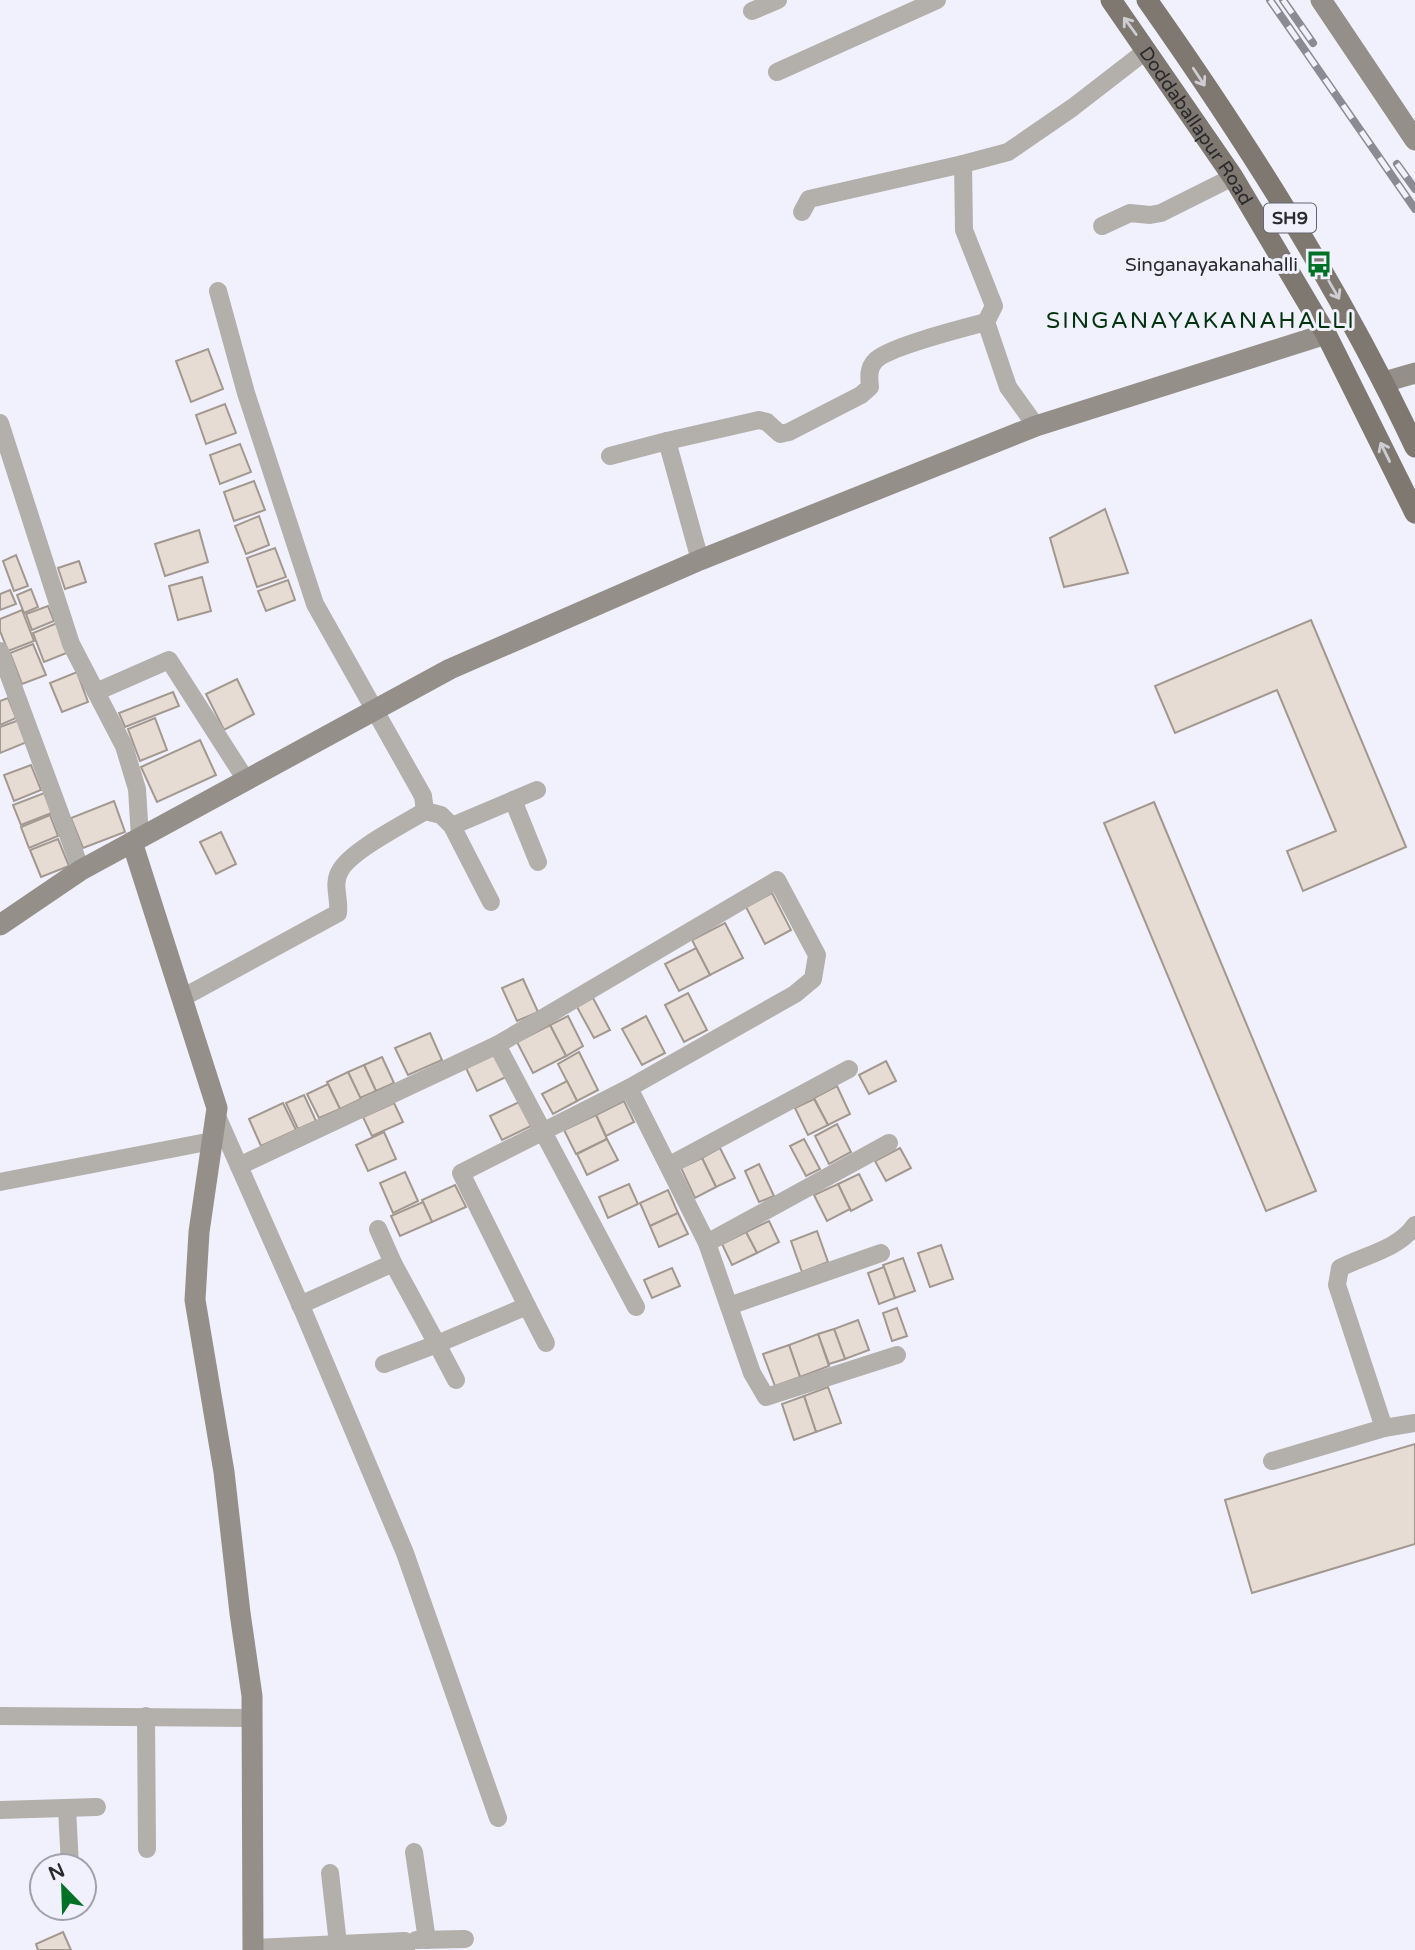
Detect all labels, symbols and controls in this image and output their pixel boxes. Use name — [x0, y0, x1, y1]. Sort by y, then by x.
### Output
one-way arrow — [1123, 17, 1137, 36]
street label: Doddaballapur Road — [1134, 43, 1257, 209]
one-way arrow — [1193, 66, 1207, 86]
road number: SH9 — [1264, 204, 1316, 232]
bus stop icon: Singanayakanahalli — [1304, 249, 1334, 279]
place label: Singanayakanahalli — [1125, 254, 1298, 276]
one-way arrow — [1327, 279, 1341, 299]
district label: SINGANAYAKANAHALLI — [1046, 307, 1356, 335]
one-way arrow — [1377, 442, 1391, 462]
north arrow — [28, 1852, 98, 1922]
text: N — [45, 1859, 68, 1885]

